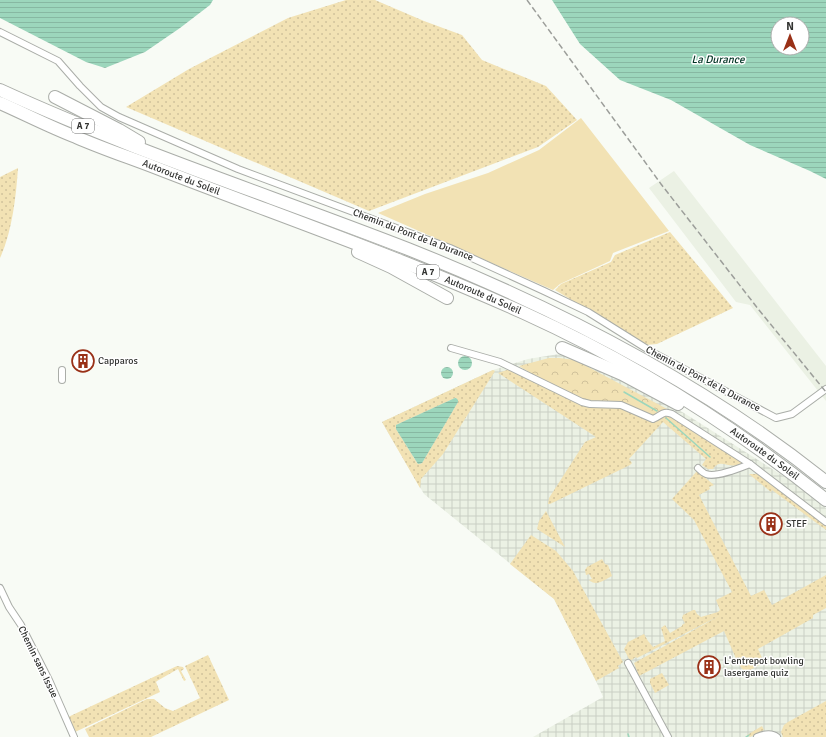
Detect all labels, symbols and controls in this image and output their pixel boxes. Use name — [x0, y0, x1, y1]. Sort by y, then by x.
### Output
north arrow — [770, 16, 810, 56]
text: N — [786, 20, 794, 33]
water label: La Durance — [692, 53, 745, 66]
road number: A 7 — [72, 119, 94, 133]
street label: Autoroute du Soleil — [141, 157, 222, 198]
street label: Chemin du Pont de la Durance — [351, 206, 475, 264]
road number: A 7 — [417, 265, 439, 279]
street label: Autoroute du Soleil — [443, 273, 523, 317]
street label: Chemin du Pont de la Durance — [644, 344, 762, 414]
building icon: Capparos — [70, 348, 96, 374]
place label: Capparos — [98, 355, 138, 367]
street label: Autoroute du Soleil — [728, 425, 802, 483]
building icon: STEF — [758, 511, 784, 537]
place label: STEF — [786, 518, 807, 530]
street label: Chemin sans Issue — [15, 624, 61, 700]
building icon: L'entrepot bowling lasergame quiz — [696, 654, 722, 680]
place label: L'entrepot bowling lasergame quiz — [724, 655, 804, 679]

